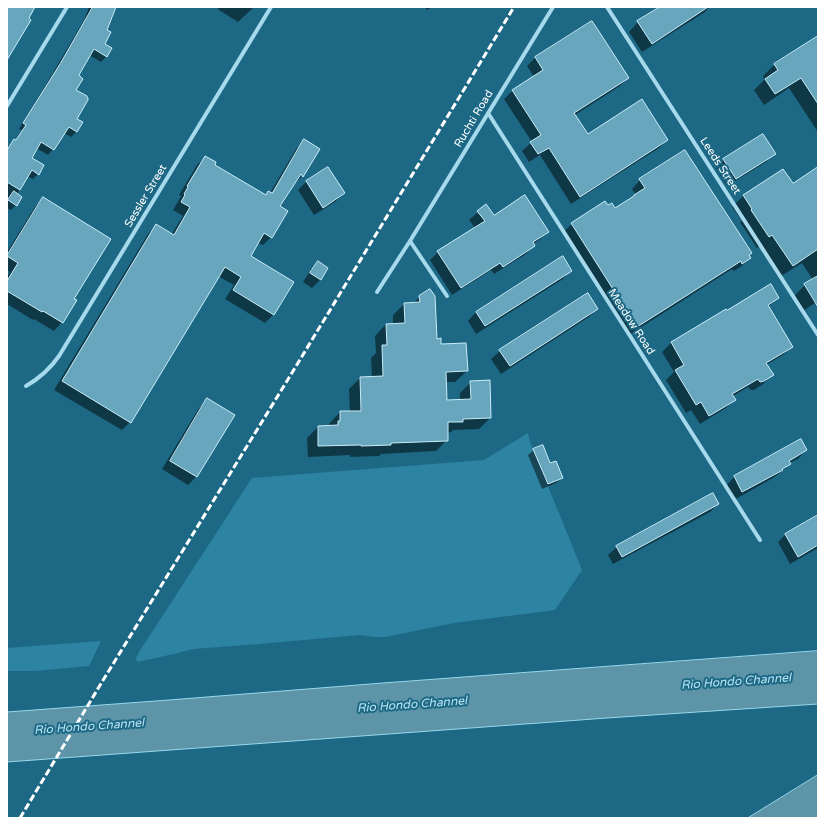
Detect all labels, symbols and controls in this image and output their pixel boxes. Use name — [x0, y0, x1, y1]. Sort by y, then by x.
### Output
street label: Ruchti Road — [452, 88, 496, 150]
street label: Leeds Street — [697, 135, 743, 197]
street label: Sessler Street — [122, 162, 170, 230]
street label: Meadow Road — [605, 287, 657, 357]
water label: Rio Hondo Channel — [681, 671, 791, 693]
water label: Rio Hondo Channel — [357, 694, 467, 716]
water label: Rio Hondo Channel — [34, 716, 144, 738]

